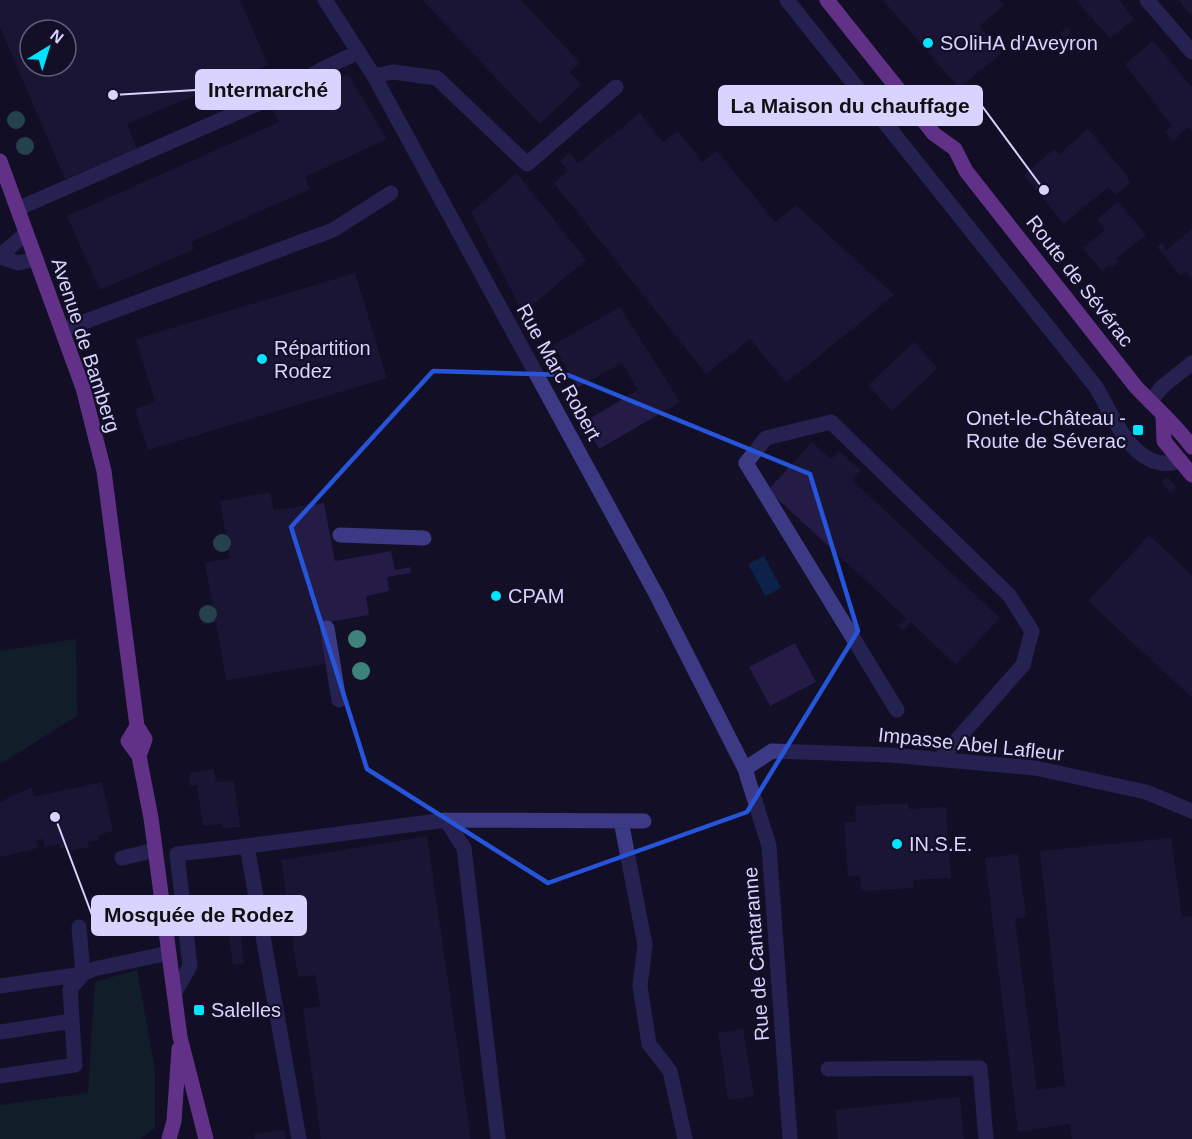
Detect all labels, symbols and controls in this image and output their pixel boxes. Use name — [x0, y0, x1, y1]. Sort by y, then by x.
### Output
north arrow — [18, 18, 78, 78]
text: N — [47, 26, 67, 47]
place label: SOliHA d'Aveyron — [940, 32, 1098, 54]
marker: SOliHA d'Aveyron — [921, 36, 935, 50]
callout: Intermarché — [196, 70, 340, 109]
text: Intermarché — [208, 78, 328, 101]
callout: La Maison du chauffage — [719, 86, 982, 125]
text: La Maison du chauffage — [730, 94, 970, 117]
street label: Route de Sévérac — [1022, 211, 1138, 351]
street label: Avenue de Bamberg — [47, 255, 125, 435]
street label: Rue Marc Robert — [512, 300, 606, 444]
place label: Répartition Rodez — [274, 337, 371, 382]
marker: Répartition Rodez — [255, 352, 269, 366]
place label: Onet-le-Château - Route de Séverac — [966, 407, 1126, 452]
marker: Onet-le-Château - Route de Séverac — [1131, 423, 1145, 437]
place label: CPAM — [508, 585, 564, 607]
marker: CPAM — [489, 589, 503, 603]
street label: Impasse Abel Lafleur — [877, 723, 1065, 765]
place label: IN.S.E. — [909, 833, 972, 855]
marker: IN.S.E. — [890, 837, 904, 851]
street label: Rue de Cantaranne — [739, 866, 773, 1042]
callout: Mosquée de Rodez — [92, 896, 306, 935]
text: Mosquée de Rodez — [104, 903, 294, 926]
place label: Salelles — [211, 999, 281, 1021]
marker: Salelles — [192, 1003, 206, 1017]

